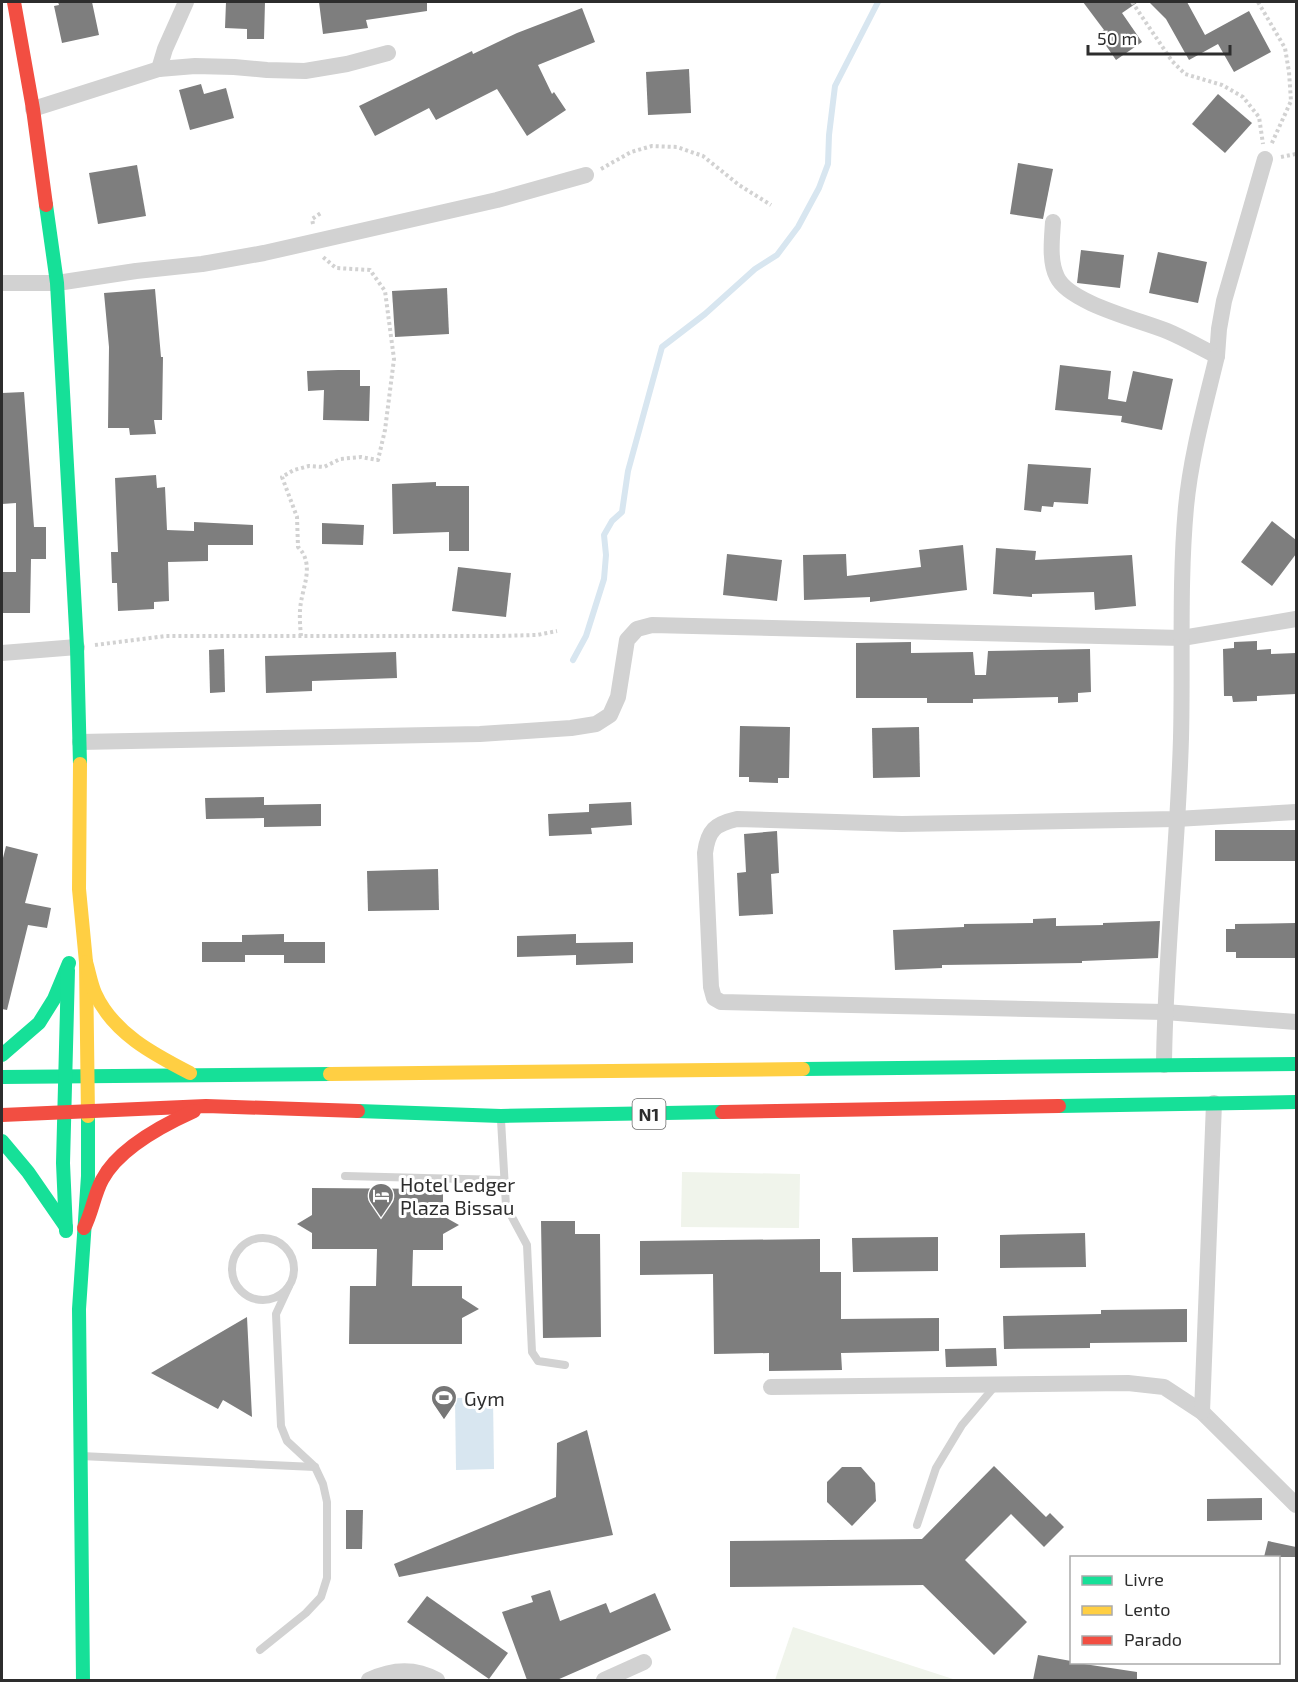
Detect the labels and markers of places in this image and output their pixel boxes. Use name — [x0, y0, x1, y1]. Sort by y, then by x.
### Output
place label: Hotel Ledger Plaza Bissau — [400, 1172, 515, 1219]
hotel icon: Hotel Ledger Plaza Bissau — [366, 1181, 396, 1219]
sports icon: Gym — [429, 1383, 459, 1421]
place label: Gym — [464, 1386, 505, 1410]

